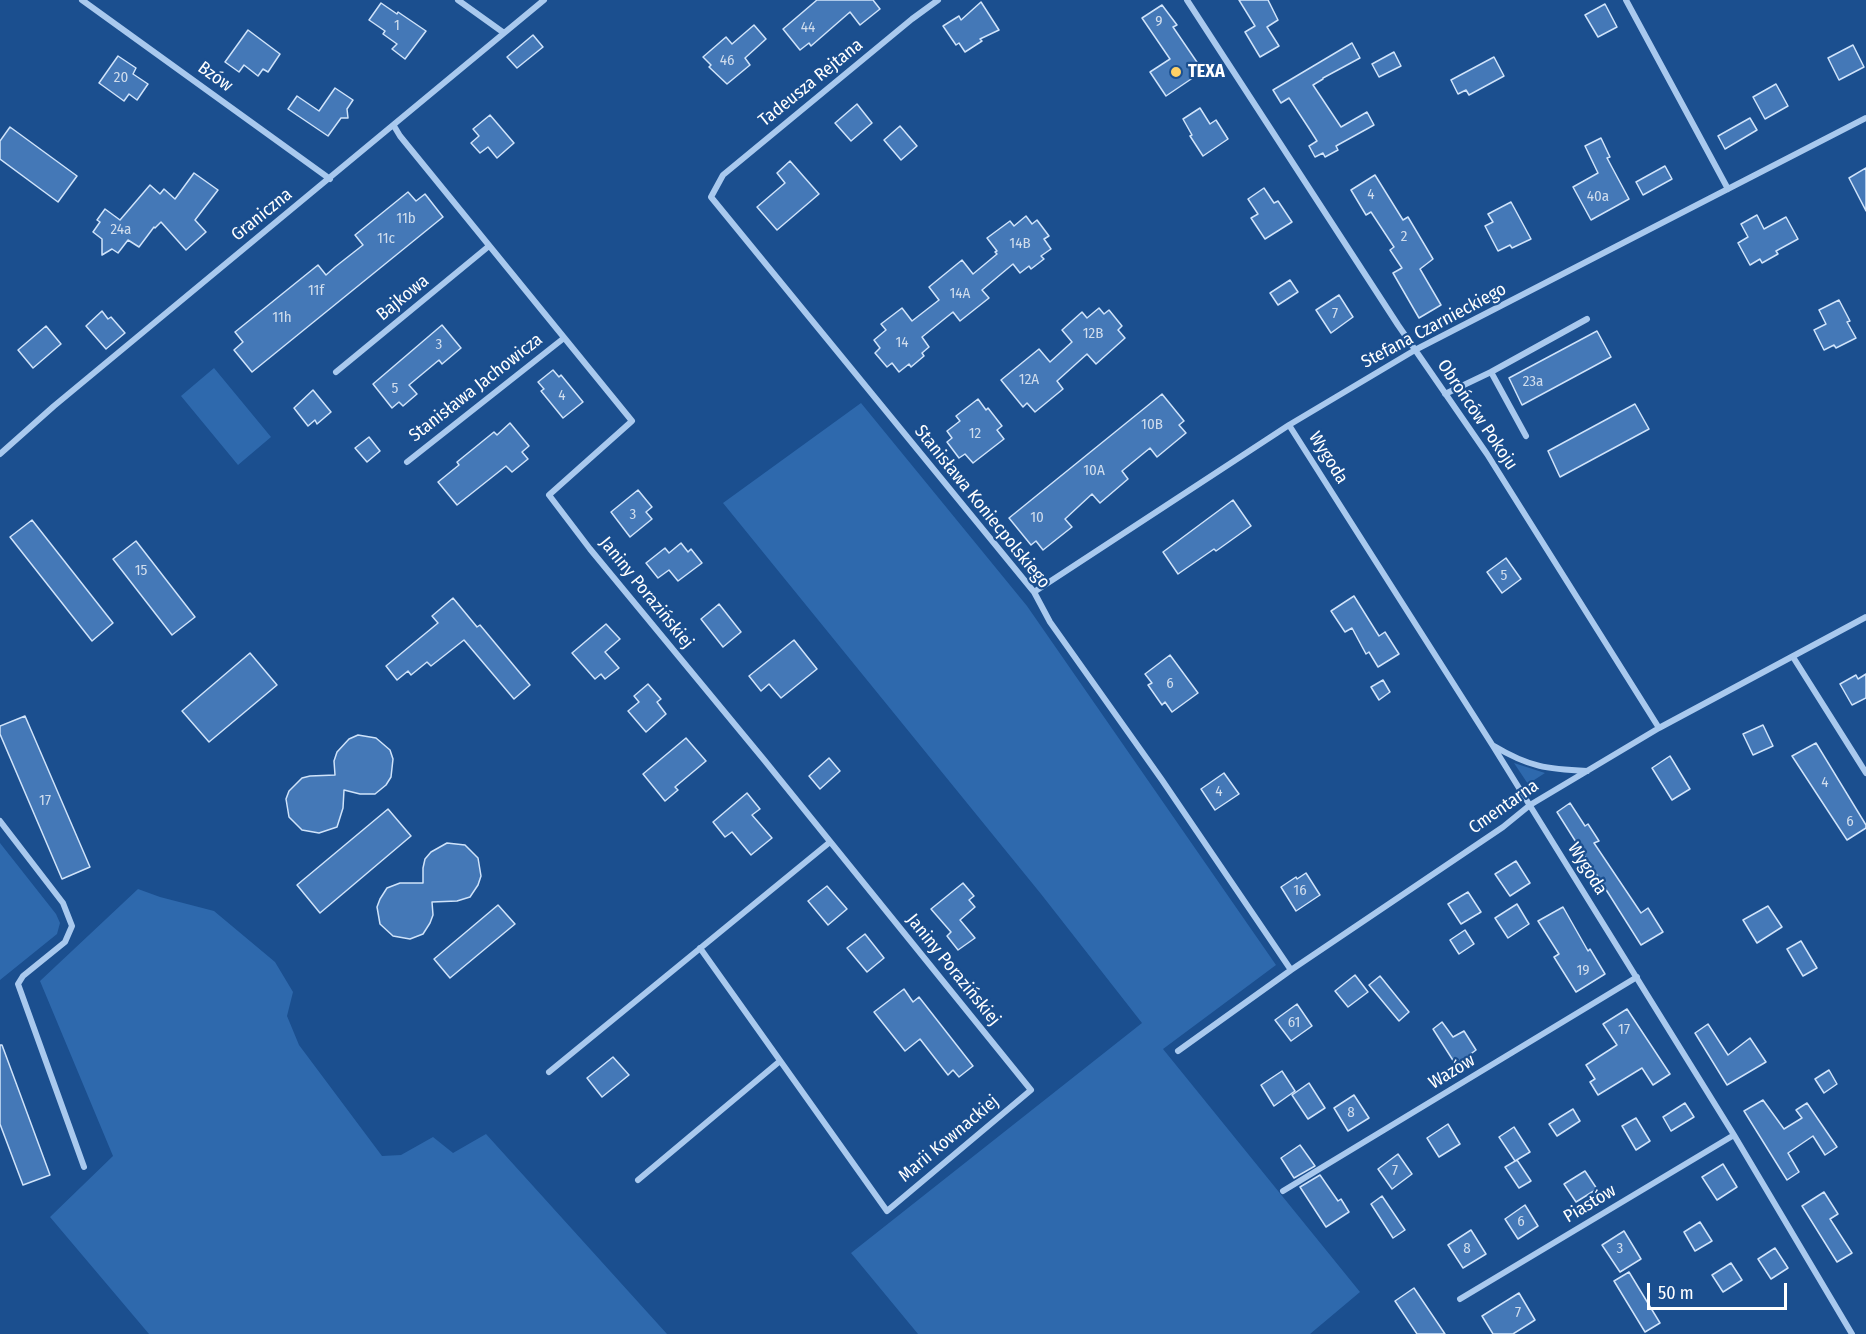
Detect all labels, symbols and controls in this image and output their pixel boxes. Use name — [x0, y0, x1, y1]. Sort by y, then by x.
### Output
house number: 9 — [1155, 13, 1163, 31]
house number: 1 — [394, 17, 400, 35]
house number: 44 — [801, 19, 815, 37]
street label: Tadeusza Rejtana — [755, 34, 867, 132]
house number: 46 — [720, 52, 734, 70]
street label: Bzów — [193, 57, 237, 97]
place label: TEXA — [1188, 61, 1225, 83]
marker: TEXA — [1169, 65, 1183, 79]
house number: 20 — [114, 69, 128, 87]
street label: Graniczna — [227, 184, 297, 246]
house number: 4 — [1367, 186, 1375, 204]
house number: 40a — [1587, 188, 1609, 206]
house number: 11b — [396, 210, 416, 228]
house number: 24a — [111, 221, 131, 239]
house number: 2 — [1401, 228, 1407, 246]
house number: 11c — [377, 230, 395, 248]
house number: 14B — [1009, 235, 1031, 253]
street label: Bajkowa — [372, 270, 434, 326]
street label: Stefana Czarnieckiego — [1358, 279, 1510, 373]
house number: 11f — [308, 282, 324, 300]
house number: 14A — [950, 285, 970, 303]
house number: 7 — [1332, 305, 1338, 323]
house number: 11h — [272, 309, 292, 327]
house number: 12B — [1083, 325, 1103, 343]
street label: Stanisława Jachowicza — [405, 329, 547, 447]
house number: 14 — [895, 334, 909, 352]
house number: 3 — [436, 336, 442, 354]
street label: Obrońców Pokoju — [1432, 356, 1522, 474]
house number: 12A — [1019, 371, 1039, 389]
house number: 23a — [1523, 373, 1543, 391]
house number: 5 — [392, 380, 398, 398]
house number: 4 — [558, 387, 566, 405]
house number: 10B — [1141, 416, 1163, 434]
street label: Stanisława Koniecpolskiego — [910, 421, 1054, 593]
house number: 12 — [969, 425, 981, 443]
street label: Wygoda — [1304, 428, 1352, 488]
house number: 10A — [1083, 462, 1105, 480]
house number: 3 — [630, 506, 636, 524]
house number: 10 — [1030, 509, 1044, 527]
street label: Janiny Porazińskiej — [594, 533, 698, 653]
house number: 15 — [135, 562, 147, 580]
house number: 5 — [1501, 567, 1507, 585]
house number: 6 — [1166, 675, 1174, 693]
house number: 4 — [1821, 774, 1829, 792]
street label: Cmentarna — [1465, 775, 1543, 839]
house number: 4 — [1215, 783, 1223, 801]
house number: 17 — [39, 792, 51, 810]
house number: 6 — [1846, 813, 1854, 831]
street label: Wygoda — [1563, 839, 1611, 899]
house number: 16 — [1293, 882, 1307, 900]
street label: Janiny Porazińskiej — [901, 910, 1005, 1030]
house number: 19 — [1576, 962, 1590, 980]
house number: 61 — [1288, 1014, 1300, 1032]
house number: 17 — [1618, 1021, 1630, 1039]
street label: Wazów — [1425, 1050, 1479, 1094]
street label: Marii Kownackiej — [895, 1091, 1003, 1187]
house number: 8 — [1347, 1104, 1355, 1122]
house number: 7 — [1392, 1162, 1398, 1180]
street label: Piastów — [1560, 1180, 1620, 1228]
house number: 6 — [1517, 1213, 1525, 1231]
house number: 8 — [1463, 1240, 1471, 1258]
house number: 3 — [1617, 1240, 1623, 1258]
scale bar — [1650, 1271, 1790, 1309]
text: 50 m — [1658, 1282, 1694, 1304]
house number: 7 — [1515, 1304, 1521, 1322]

